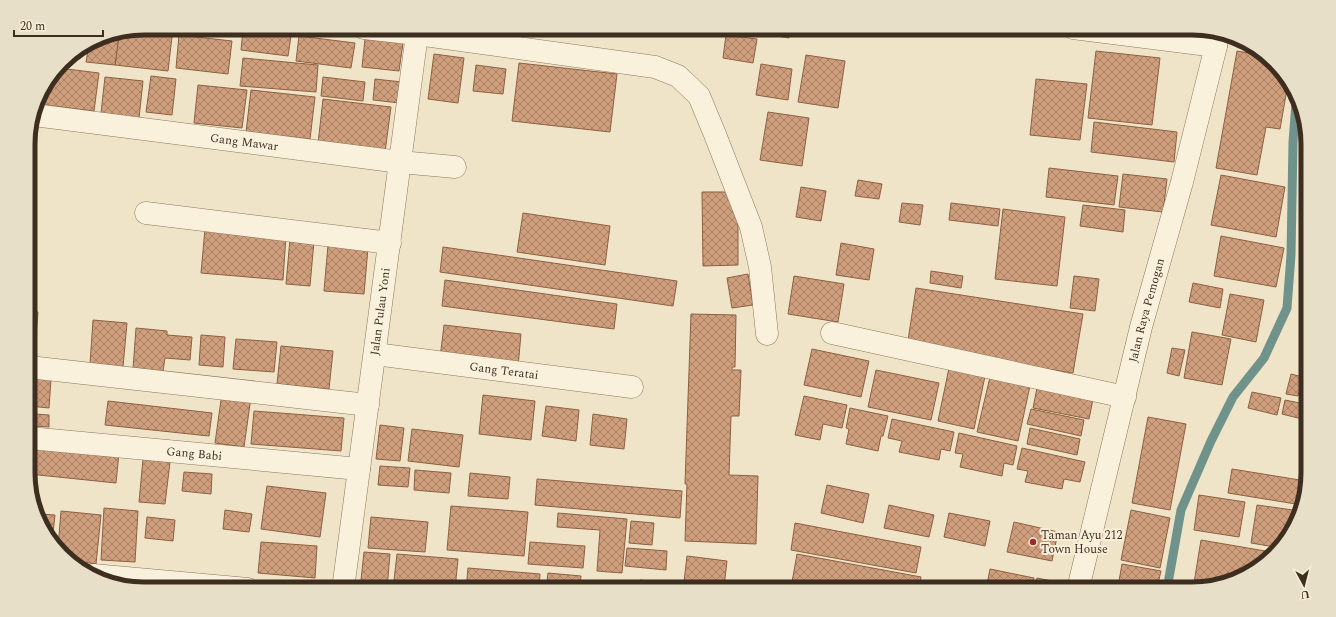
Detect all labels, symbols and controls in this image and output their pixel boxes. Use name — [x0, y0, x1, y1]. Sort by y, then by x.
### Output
scale bar — [14, 12, 103, 38]
text: 20 m — [20, 17, 45, 36]
street label: Gang Mawar — [209, 128, 280, 156]
street label: Jalan Raya Pemogan — [1123, 256, 1170, 364]
street label: Jalan Pulau Yoni — [365, 266, 395, 356]
street label: Gang Teratai — [468, 357, 540, 384]
street label: Gang Babi — [166, 441, 223, 466]
place label: Taman Ayu 212 Town House — [1041, 526, 1123, 559]
marker: Taman Ayu 212 Town House — [1028, 537, 1038, 547]
north arrow — [1284, 565, 1324, 605]
text: U — [1300, 585, 1311, 603]

